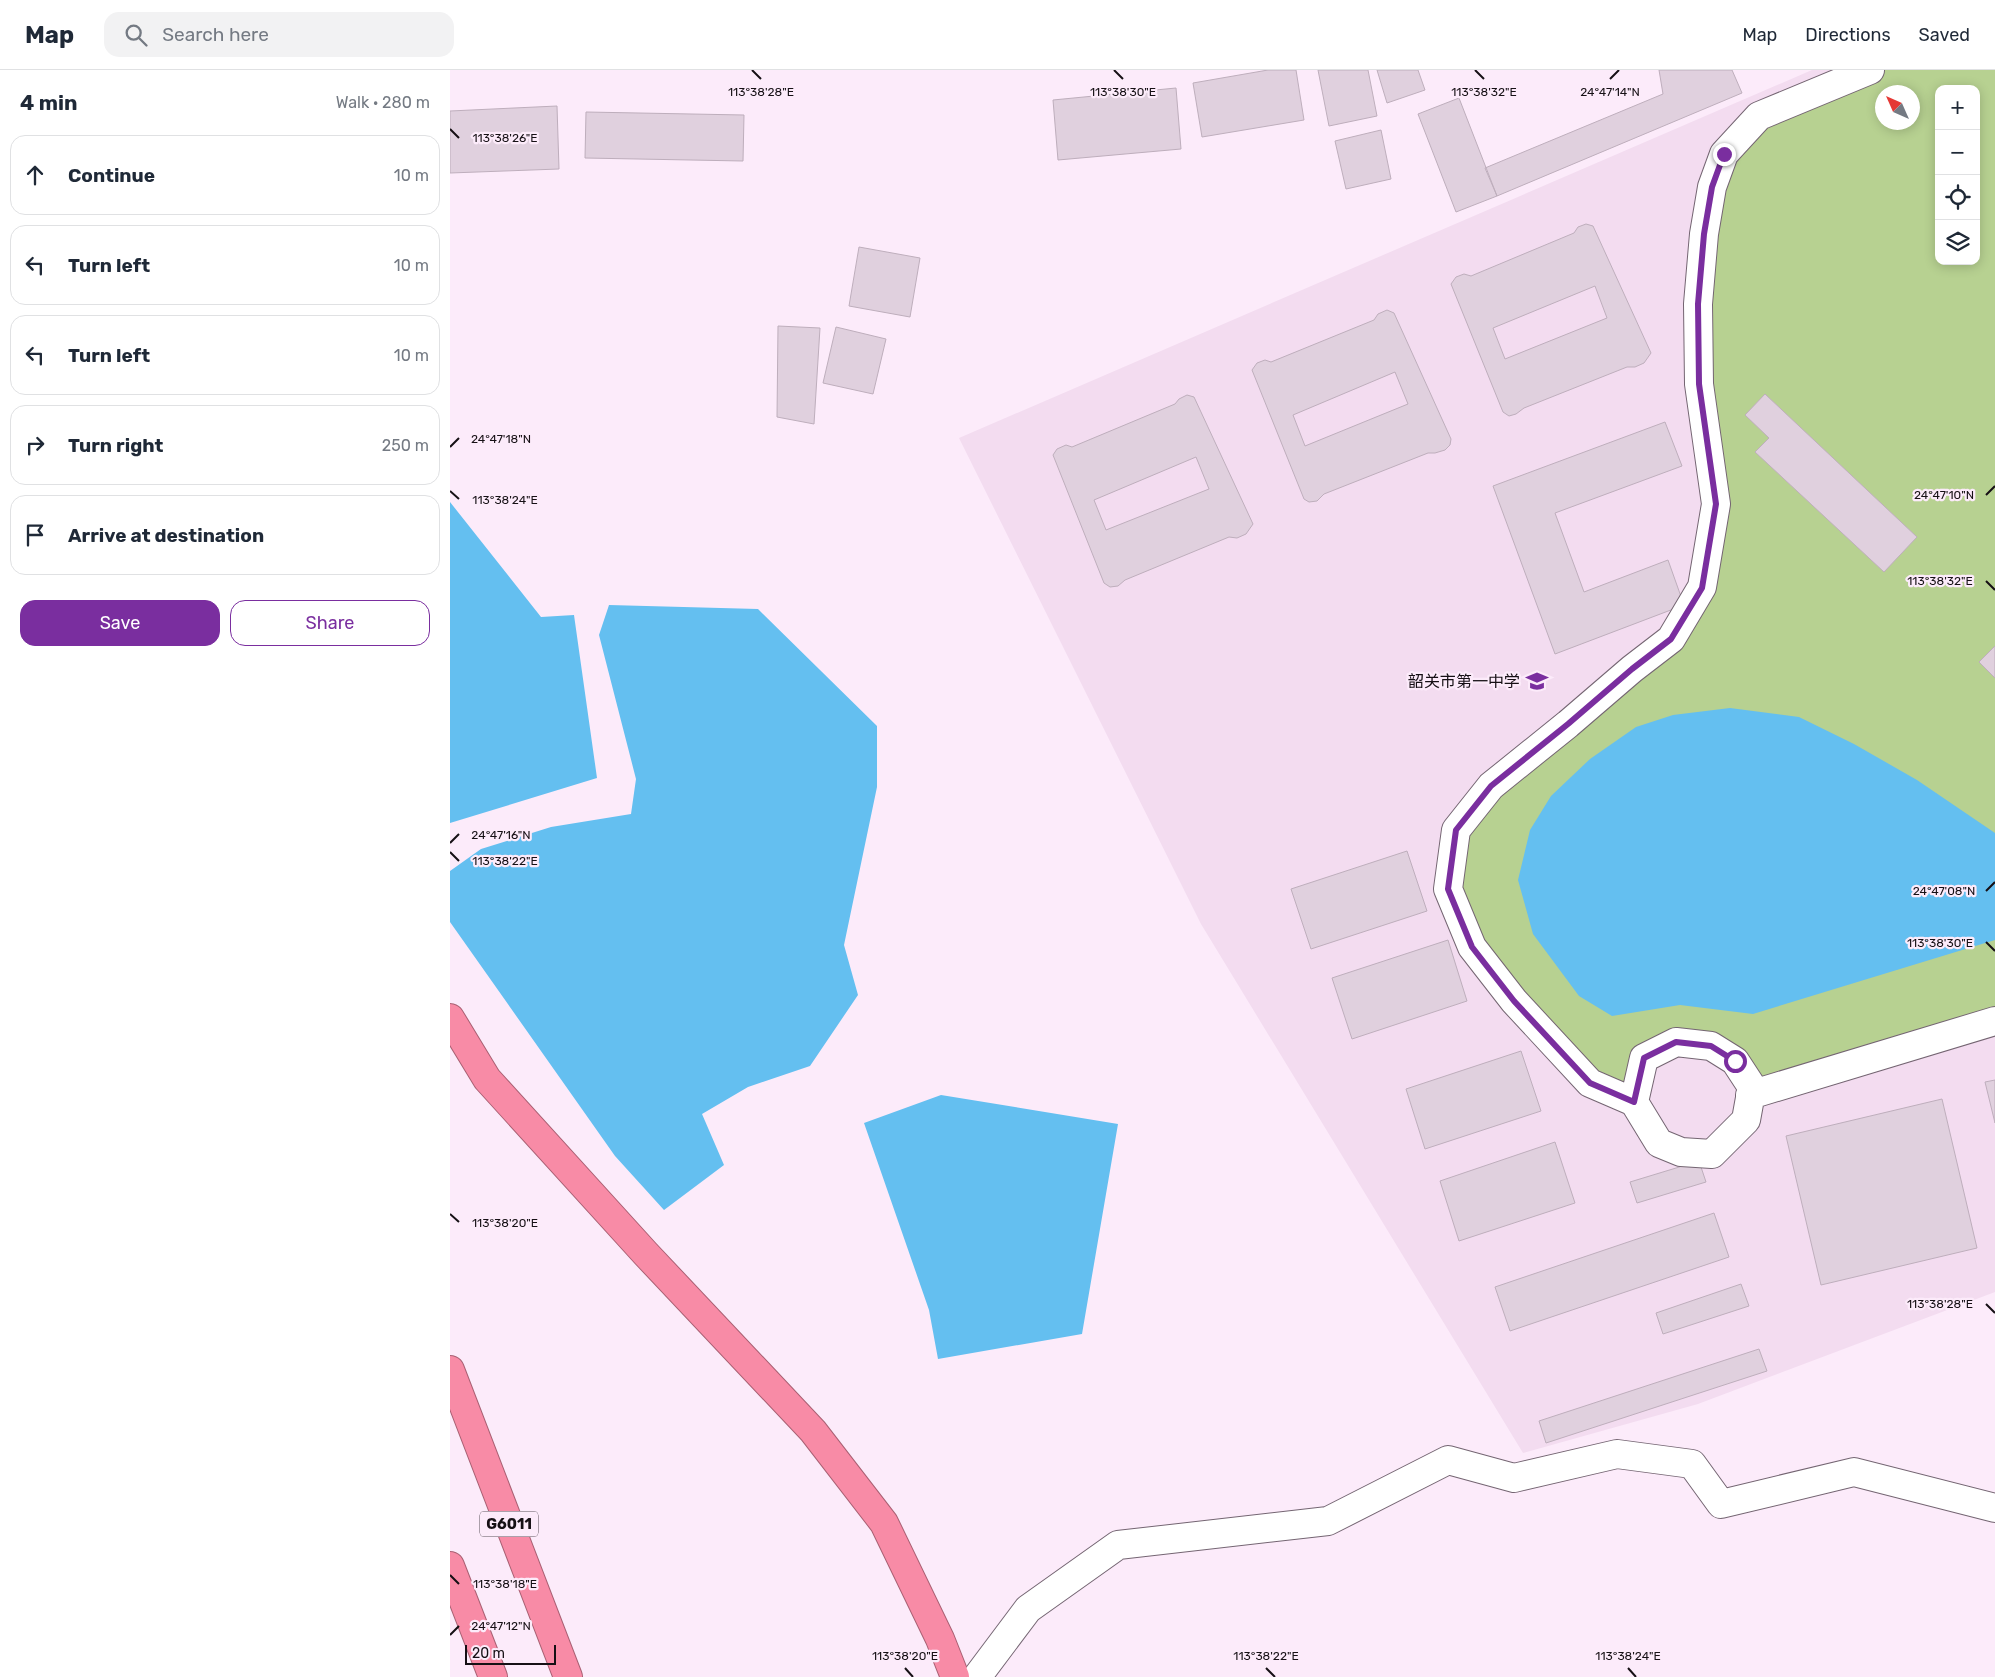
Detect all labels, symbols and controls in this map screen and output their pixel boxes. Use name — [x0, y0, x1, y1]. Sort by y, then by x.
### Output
search box — [104, 12, 454, 57]
text: Map — [25, 21, 74, 49]
icon: search — [122, 21, 150, 49]
text: Search here — [162, 23, 269, 46]
text: Map — [1742, 24, 1777, 46]
text: Directions — [1805, 24, 1891, 46]
text: Saved — [1919, 24, 1970, 46]
text: 113°38'28"E — [728, 85, 794, 99]
text: 113°38'30"E — [1090, 85, 1156, 99]
text: 113°38'32"E — [1451, 85, 1517, 99]
text: 24°47'14"N — [1580, 85, 1640, 99]
north arrow — [1875, 85, 1920, 130]
map controls — [1935, 85, 1980, 265]
button: + — [1935, 85, 1980, 130]
text: 4 min — [20, 90, 78, 115]
text: Walk · 280 m — [336, 93, 430, 112]
button: − — [1935, 130, 1980, 175]
text: 113°38'26"E — [472, 131, 538, 145]
route end — [1713, 143, 1736, 166]
icon: ahead — [21, 161, 49, 189]
text: Continue — [68, 164, 155, 187]
text: 10 m — [394, 166, 429, 185]
button: locate — [1935, 175, 1980, 220]
button: layers — [1935, 220, 1980, 265]
icon: left — [21, 251, 49, 279]
text: Turn left — [68, 254, 150, 277]
text: 10 m — [394, 256, 429, 275]
icon: left — [21, 341, 49, 369]
text: Turn left — [68, 344, 150, 367]
text: 10 m — [394, 346, 429, 365]
icon: right — [21, 431, 49, 459]
text: 24°47'18"N — [471, 432, 531, 446]
text: Turn right — [68, 434, 163, 457]
text: 250 m — [382, 436, 429, 455]
text: 24°47'10"N — [1914, 488, 1974, 502]
text: 113°38'24"E — [472, 493, 538, 507]
icon: arrive — [21, 521, 49, 549]
text: Arrive at destination — [68, 524, 264, 547]
text: 113°38'32"E — [1907, 574, 1973, 588]
button: Save — [20, 600, 220, 646]
button: Share — [230, 600, 430, 646]
school or university icon: 韶关市第一中学 — [1524, 668, 1550, 694]
place label: 韶关市第一中学 — [1408, 672, 1520, 691]
text: 24°47'16"N — [471, 828, 531, 842]
text: 113°38'22"E — [472, 854, 538, 868]
text: 24°47'08"N — [1913, 884, 1975, 898]
text: 113°38'30"E — [1907, 936, 1973, 950]
route start — [1724, 1050, 1747, 1073]
text: 113°38'20"E — [472, 1216, 538, 1230]
text: 113°38'28"E — [1907, 1297, 1973, 1311]
road number: G6011 — [480, 1512, 538, 1536]
text: 113°38'18"E — [473, 1577, 537, 1591]
text: 24°47'12"N — [471, 1619, 531, 1633]
scale bar — [465, 1642, 556, 1665]
text: 20 m — [472, 1645, 505, 1662]
text: 113°38'20"E — [872, 1649, 938, 1663]
text: 113°38'22"E — [1233, 1649, 1299, 1663]
text: 113°38'24"E — [1595, 1649, 1661, 1663]

